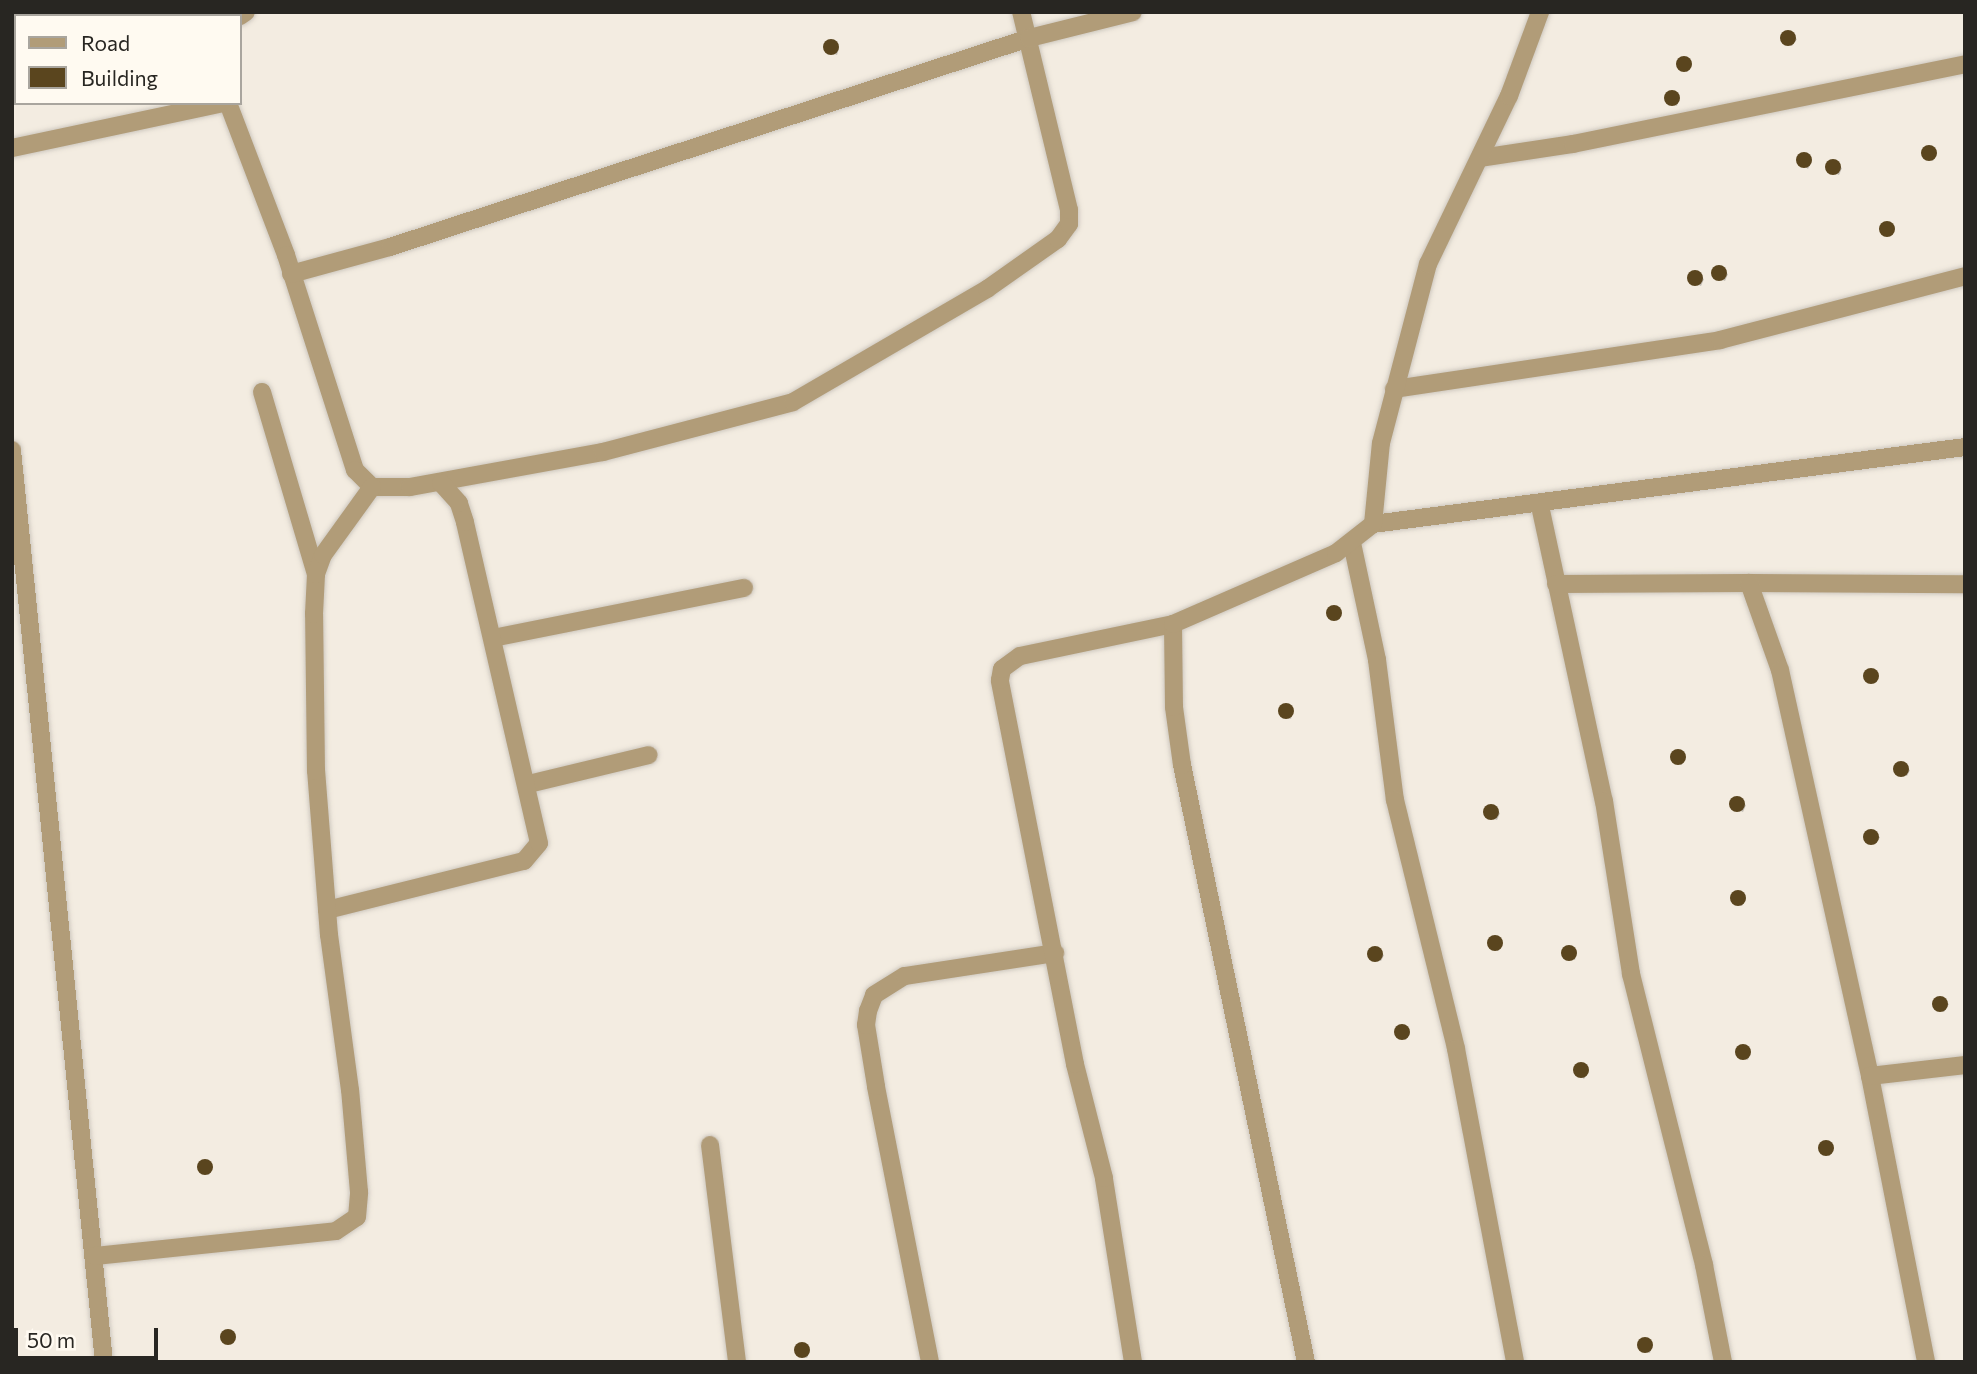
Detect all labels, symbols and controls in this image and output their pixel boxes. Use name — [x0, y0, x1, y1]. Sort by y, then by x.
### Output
legend — [14, 14, 242, 105]
text: Road — [81, 30, 130, 55]
text: Building — [81, 65, 158, 90]
scale bar — [18, 1314, 161, 1358]
text: 50 m — [27, 1327, 75, 1352]

